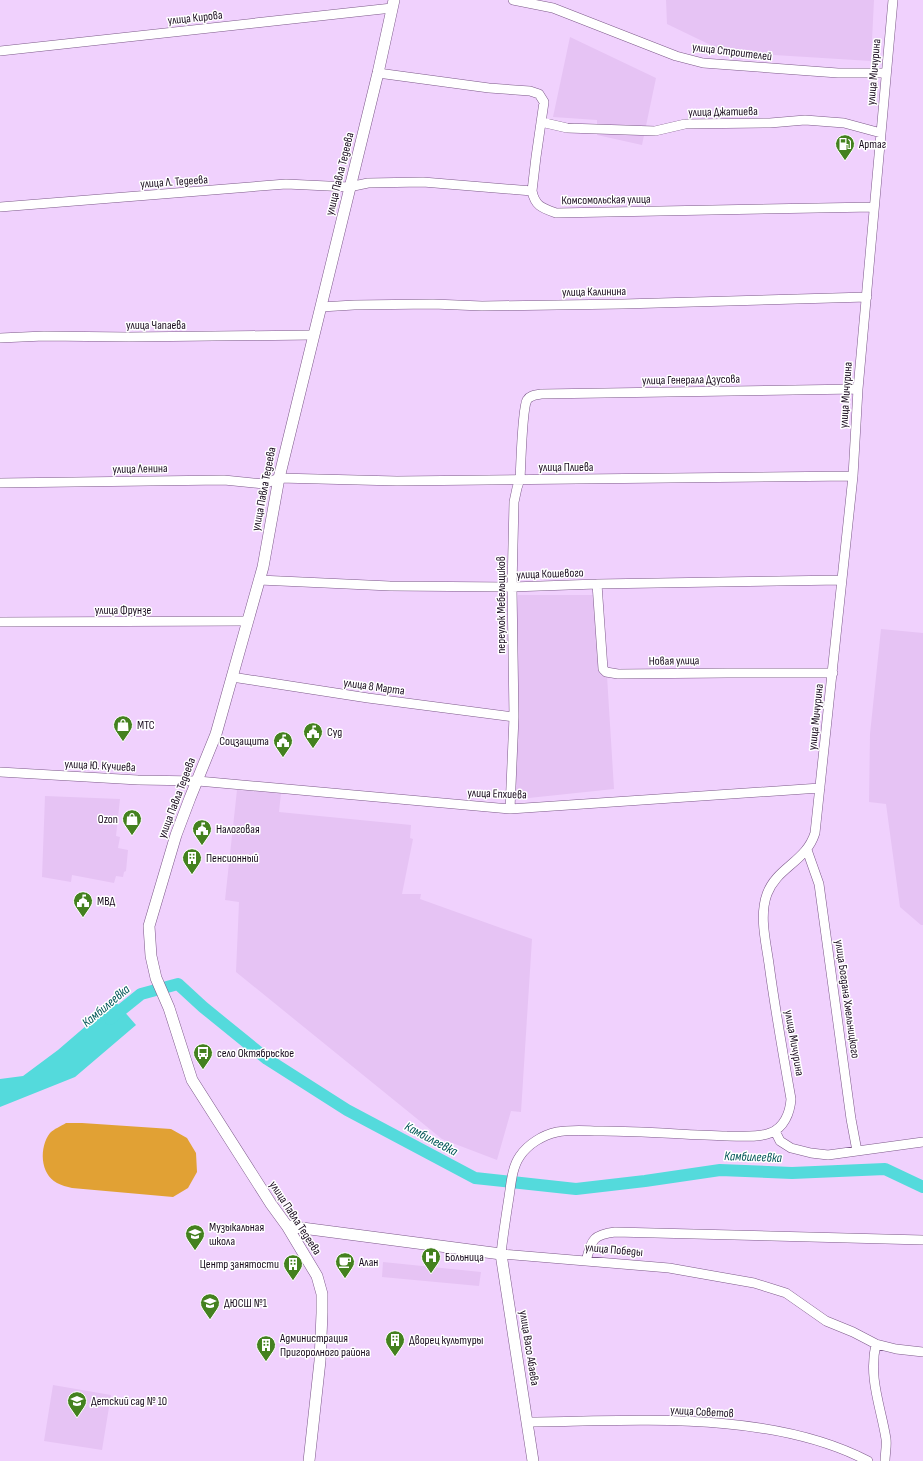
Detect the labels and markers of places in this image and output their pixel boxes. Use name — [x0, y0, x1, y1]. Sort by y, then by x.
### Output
fuel station icon: Артаг — [834, 133, 856, 161]
place label: Артаг — [858, 137, 886, 152]
shop icon: МТС — [112, 714, 134, 742]
place label: МТС — [137, 718, 155, 733]
public building icon: Суд — [302, 721, 324, 749]
place label: Суд — [327, 725, 342, 740]
public building icon: Соцзащита — [272, 730, 294, 758]
place label: Соцзащита — [219, 734, 269, 749]
shop icon: Ozon — [121, 808, 143, 836]
place label: Ozon — [98, 812, 118, 827]
public building icon: Налоговая — [191, 818, 213, 846]
place label: Налоговая — [216, 822, 260, 837]
building icon: Пенсионный — [181, 847, 203, 875]
place label: Пенсионный — [206, 851, 259, 866]
public building icon: МВД — [72, 890, 94, 918]
place label: МВД — [97, 894, 115, 909]
bus stop icon: село Октябрьское — [192, 1042, 214, 1070]
place label: село Октябрьское — [217, 1046, 294, 1061]
place label: Музыкальная школа — [209, 1220, 264, 1249]
school or university icon: Музыкальная школа — [184, 1223, 206, 1251]
hospital icon: Больница — [420, 1246, 442, 1274]
place label: Больница — [445, 1250, 484, 1265]
cafe icon: Алан — [334, 1251, 356, 1279]
building icon: Центр занятости — [282, 1253, 304, 1281]
place label: Алан — [358, 1255, 378, 1270]
place label: Центр занятости — [200, 1257, 279, 1272]
school or university icon: ДЮСШ №1 — [199, 1292, 221, 1320]
place label: ДЮСШ №1 — [224, 1296, 268, 1311]
building icon: Дворец культуры — [384, 1329, 406, 1357]
place label: Администрация Пригоролного района — [279, 1331, 371, 1360]
place label: Дворец культуры — [409, 1333, 484, 1348]
building icon: Администрация Пригоролного района — [255, 1334, 277, 1362]
school or university icon: Детский сад № 10 — [66, 1390, 88, 1418]
place label: Детский сад № 10 — [91, 1394, 167, 1409]

